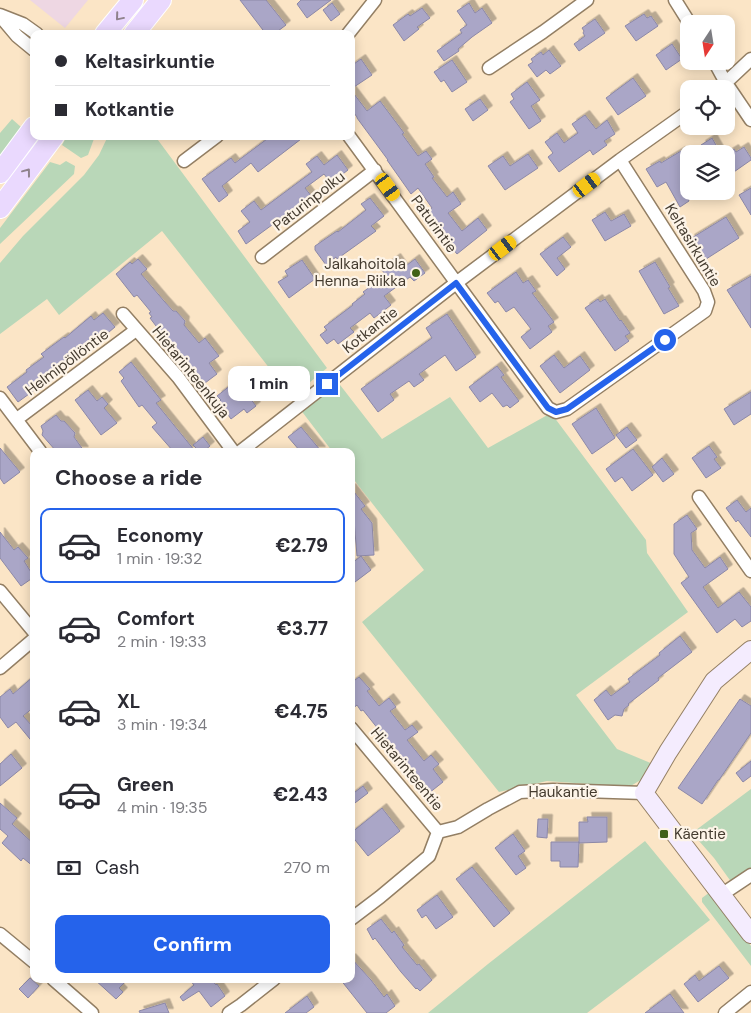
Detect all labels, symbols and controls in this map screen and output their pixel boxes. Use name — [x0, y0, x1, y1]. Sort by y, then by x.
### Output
one-way arrow — [116, 11, 124, 20]
north arrow — [680, 15, 735, 70]
map controls — [680, 15, 735, 200]
text: Keltasirkuntie — [85, 49, 215, 74]
button: locate — [680, 80, 735, 135]
text: Kotkantie — [85, 97, 174, 122]
button: layers — [680, 145, 735, 200]
street label: Paturinpolku — [269, 167, 349, 235]
one-way arrow — [21, 168, 30, 178]
car — [373, 170, 402, 204]
car — [570, 170, 603, 200]
street label: Paturintie — [406, 191, 462, 257]
street label: Keltasirkuntie — [660, 200, 726, 290]
car — [486, 233, 519, 263]
place label: Jalkahoitola Henna-Riikka — [314, 254, 406, 291]
marker: Jalkahoitola Henna-Riikka — [410, 267, 422, 279]
street label: Kotkantie — [338, 302, 402, 358]
street label: Hietarinteenkuja — [148, 322, 234, 422]
street label: Helmipöllöntie — [21, 324, 113, 400]
route start — [654, 329, 676, 351]
callout: 1 min — [227, 366, 310, 402]
text: 1 min — [249, 373, 289, 394]
route end — [316, 373, 338, 395]
text: Choose a ride — [55, 463, 203, 492]
icon: car — [57, 523, 102, 568]
text: Economy — [117, 523, 204, 548]
text: €2.79 — [276, 533, 328, 558]
text: 1 min · 19:32 — [117, 548, 202, 569]
icon: car — [57, 606, 102, 651]
text: Comfort — [117, 606, 195, 631]
text: €3.77 — [277, 616, 328, 641]
text: 2 min · 19:33 — [117, 631, 207, 652]
icon: car — [57, 689, 102, 734]
text: XL — [117, 689, 140, 714]
text: €4.75 — [275, 699, 328, 724]
text: 3 min · 19:34 — [117, 714, 207, 735]
street label: Hietarinteentie — [366, 723, 448, 815]
icon: car — [57, 772, 102, 817]
text: Green — [117, 772, 174, 797]
text: €2.43 — [273, 782, 328, 807]
street label: Haukantie — [528, 782, 598, 802]
text: 4 min · 19:35 — [117, 797, 207, 818]
place label: Käentie — [674, 824, 726, 844]
marker: Käentie — [658, 828, 670, 840]
icon: cash — [55, 854, 83, 882]
text: Cash — [95, 855, 139, 880]
text: 270 m — [283, 857, 330, 878]
button: Confirm — [55, 915, 330, 973]

